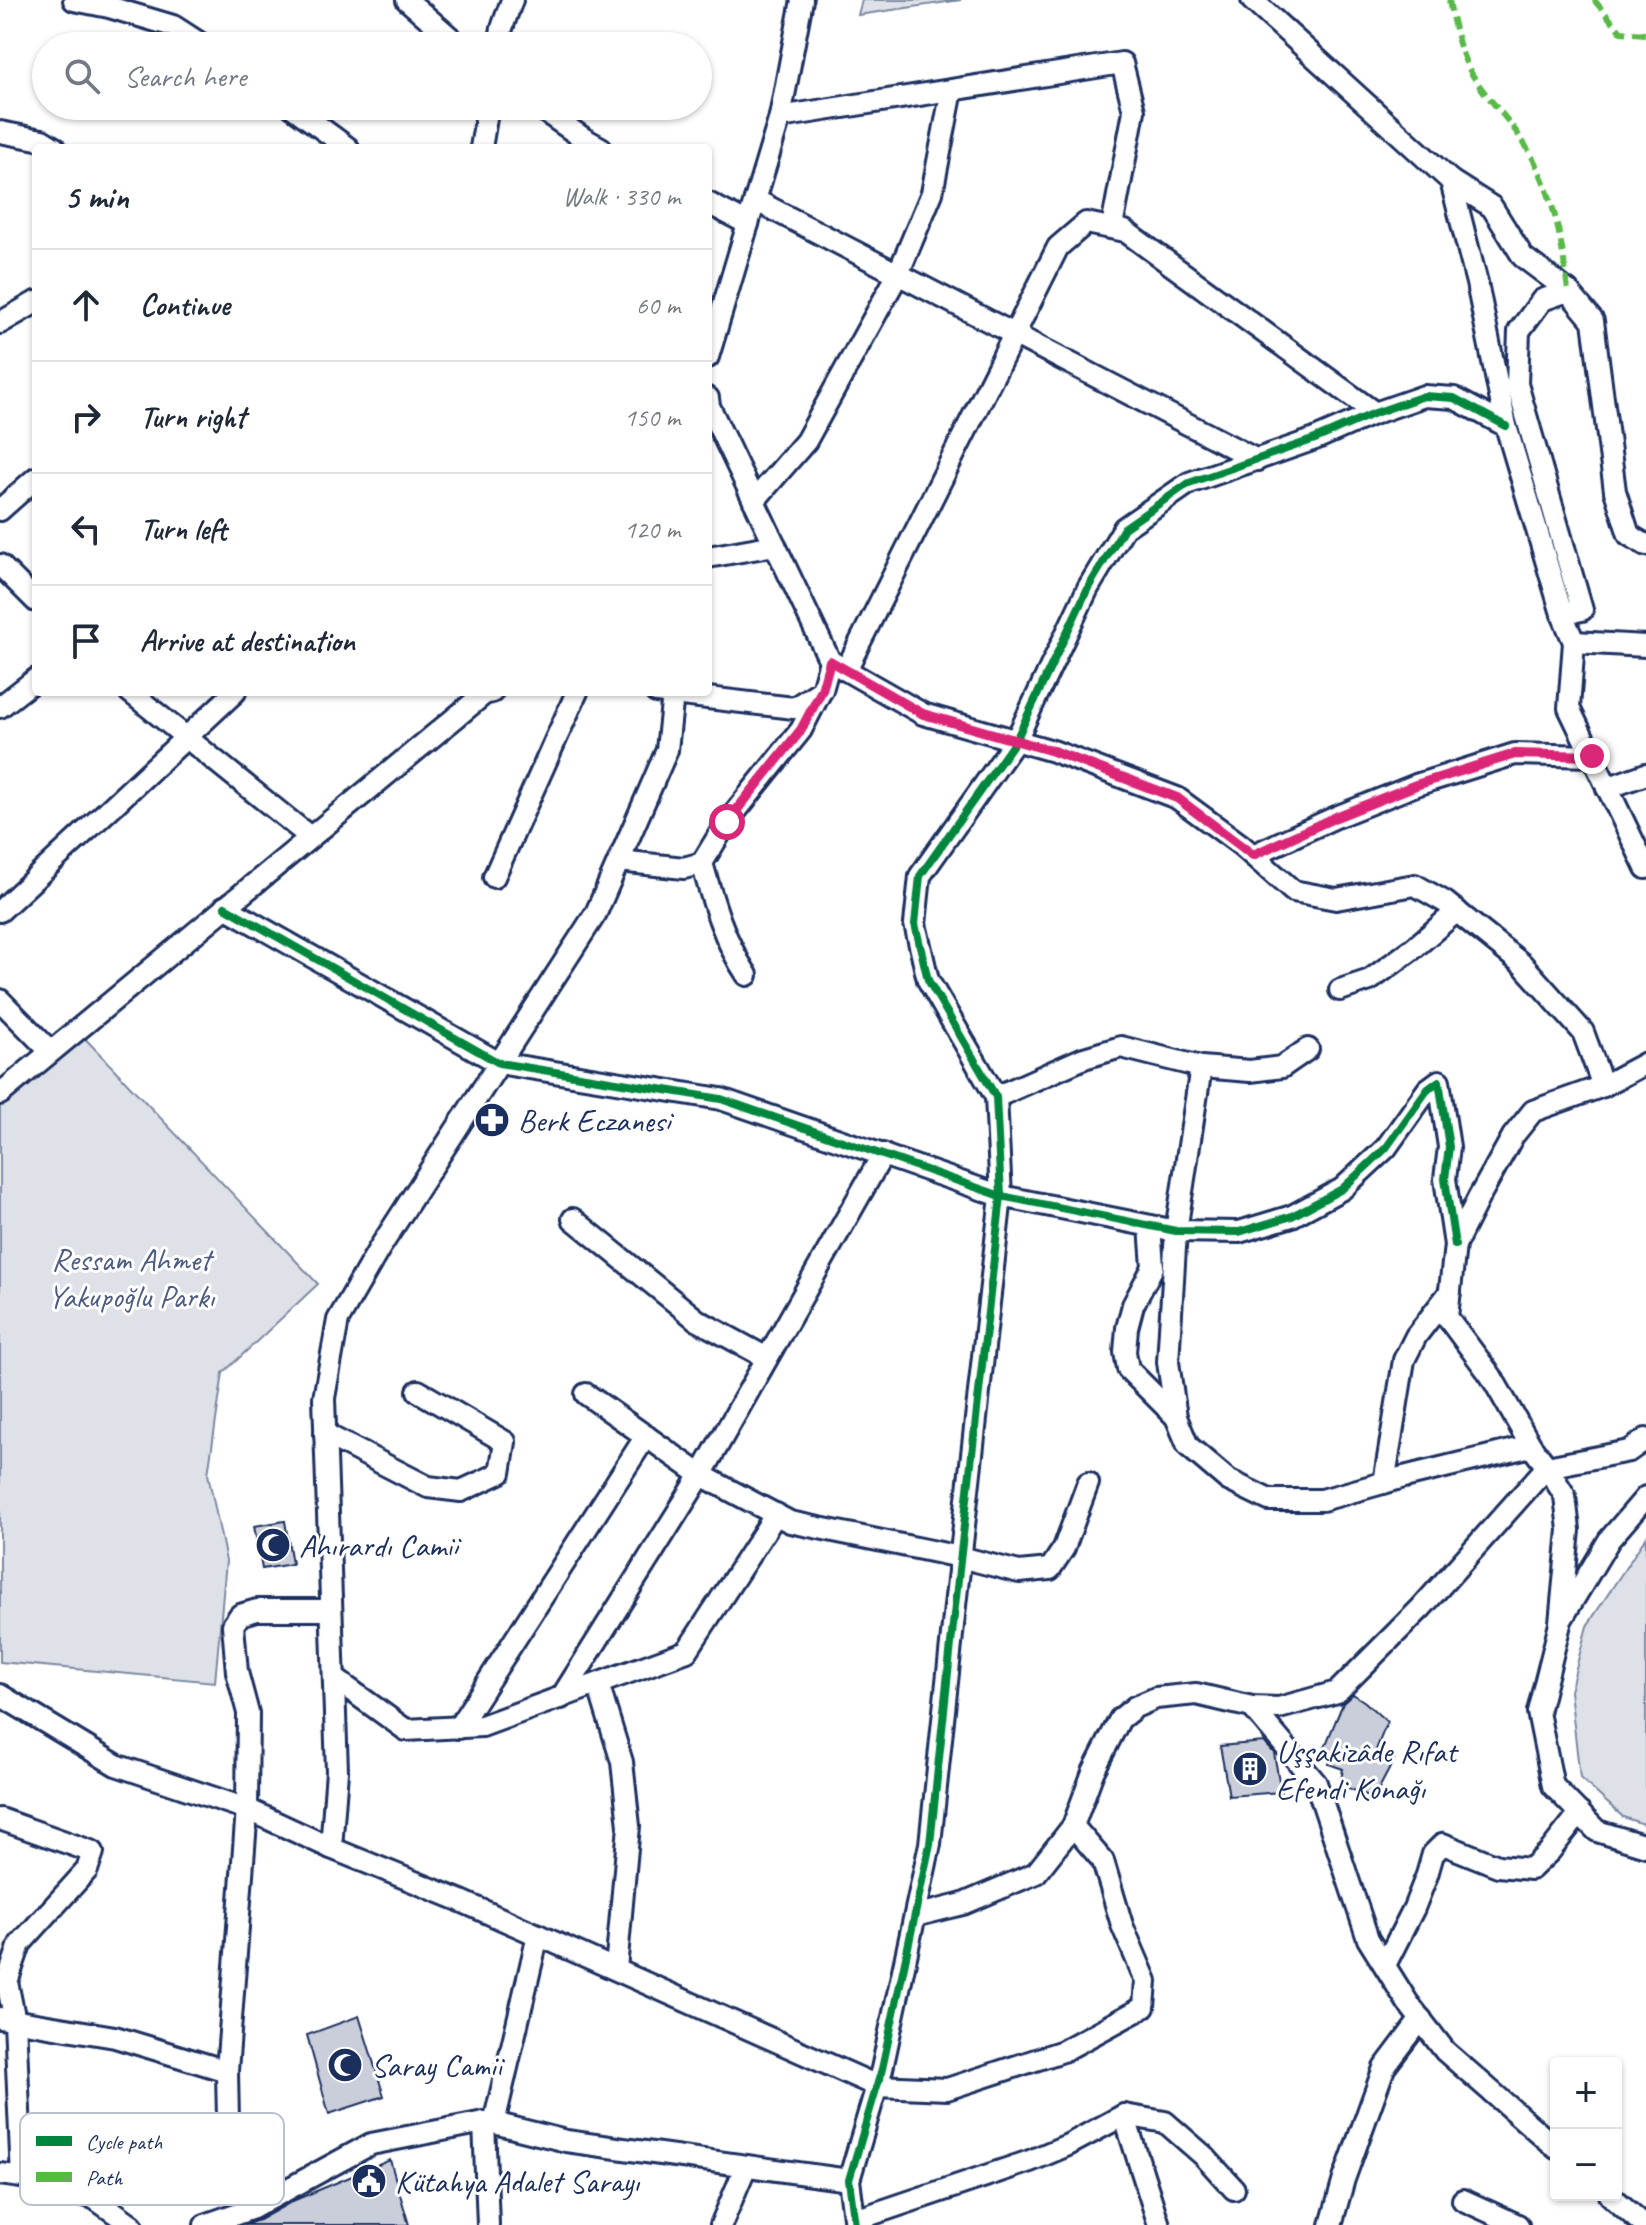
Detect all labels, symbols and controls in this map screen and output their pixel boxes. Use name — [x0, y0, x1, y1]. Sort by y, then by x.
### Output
search box — [32, 32, 712, 120]
icon: search — [60, 54, 104, 98]
text: Search here — [124, 57, 246, 95]
text: 5 min — [64, 175, 129, 218]
text: Walk · 330 m — [563, 180, 680, 213]
icon: ahead — [64, 283, 108, 327]
text: Continue — [140, 286, 230, 324]
text: 60 m — [636, 289, 680, 322]
icon: right — [64, 395, 108, 439]
text: Turn right — [140, 398, 245, 436]
text: 150 m — [624, 401, 680, 434]
icon: left — [64, 507, 108, 551]
text: Turn left — [140, 510, 227, 548]
text: 120 m — [624, 513, 680, 546]
icon: arrive — [64, 619, 108, 663]
text: Arrive at destination — [140, 622, 355, 660]
route end — [1574, 738, 1610, 774]
route start — [709, 804, 745, 840]
place label: Berk Eczanesi — [518, 1100, 675, 1141]
pharmacy icon: Berk Eczanesi — [473, 1101, 511, 1139]
park label: Ressam Ahmet Yakupoğlu Parkı — [48, 1239, 216, 1317]
place label: Ahırardı Camii — [299, 1525, 462, 1566]
mosque icon: Ahırardı Camii — [254, 1526, 292, 1564]
place label: Uşşakizâde Rıfat Efendi Konağı — [1276, 1731, 1460, 1809]
building icon: Uşşakizâde Rıfat Efendi Konağı — [1231, 1750, 1269, 1788]
place label: Saray Camii — [371, 2045, 506, 2086]
mosque icon: Saray Camii — [326, 2046, 364, 2084]
map controls — [1550, 2057, 1622, 2201]
button: + — [1550, 2057, 1622, 2129]
legend — [20, 2113, 284, 2205]
text: Cycle path — [86, 2128, 163, 2156]
button: − — [1550, 2129, 1622, 2201]
place label: Kütahya Adalet Sarayı — [395, 2161, 641, 2202]
public building icon: Kütahya Adalet Sarayı — [350, 2162, 388, 2200]
text: Path — [86, 2164, 123, 2192]

